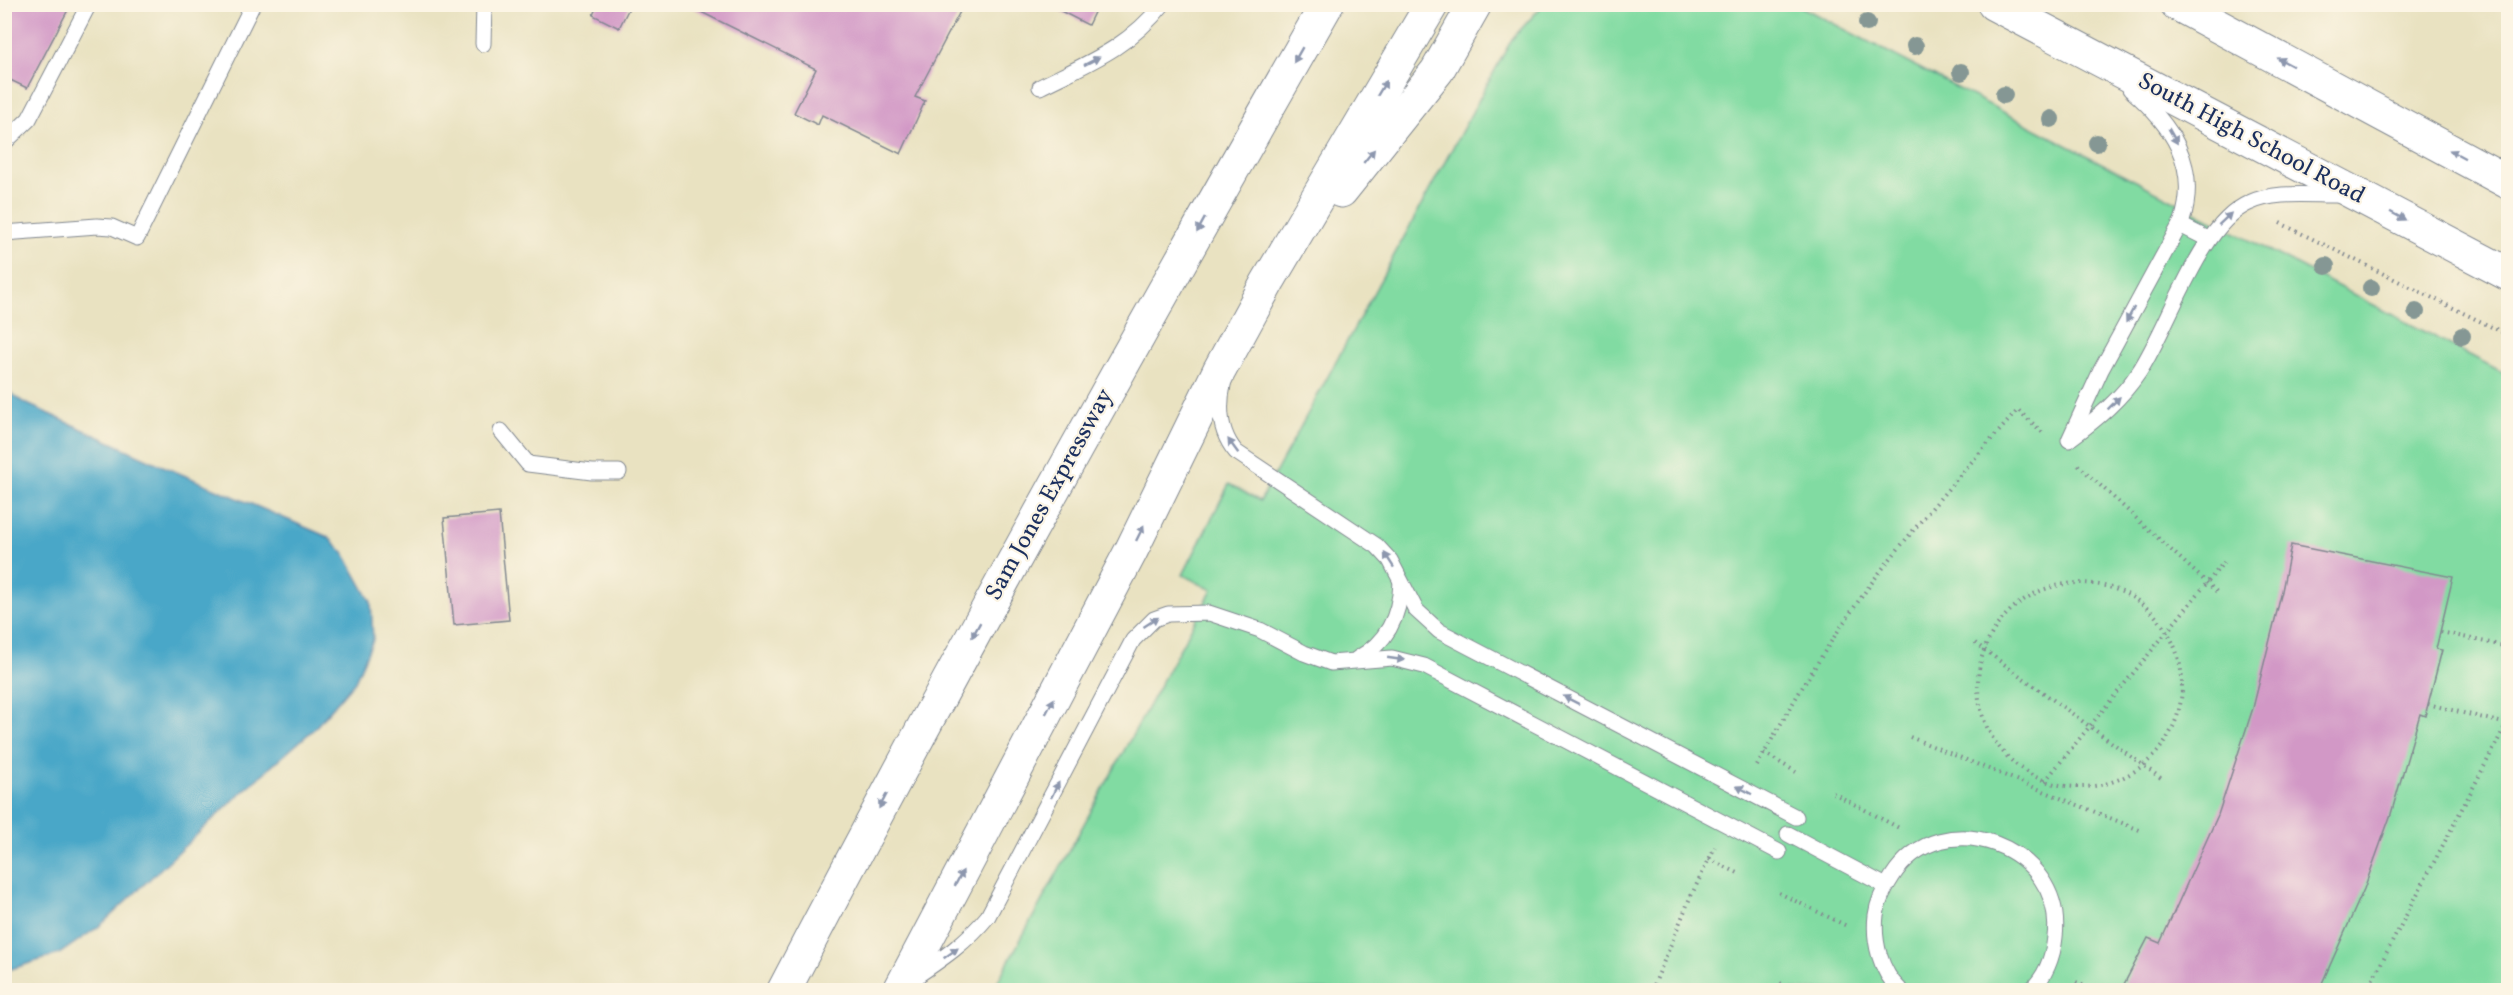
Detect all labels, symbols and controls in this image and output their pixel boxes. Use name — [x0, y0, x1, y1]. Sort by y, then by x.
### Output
one-way arrow — [1293, 47, 1303, 64]
one-way arrow — [1084, 56, 1101, 66]
one-way arrow — [2276, 57, 2293, 67]
street label: South High School Road — [2131, 65, 2371, 213]
one-way arrow — [1377, 80, 1388, 96]
one-way arrow — [2167, 128, 2177, 145]
one-way arrow — [1363, 148, 1376, 164]
one-way arrow — [2448, 149, 2465, 159]
one-way arrow — [2390, 211, 2407, 221]
one-way arrow — [2218, 213, 2232, 227]
one-way arrow — [1196, 216, 1206, 233]
one-way arrow — [2125, 306, 2135, 323]
street label: Sam Jones Expressway — [978, 383, 1122, 607]
one-way arrow — [2106, 396, 2120, 410]
one-way arrow — [1227, 439, 1239, 455]
one-way arrow — [1135, 524, 1145, 541]
one-way arrow — [1384, 552, 1395, 568]
one-way arrow — [1143, 617, 1159, 628]
one-way arrow — [971, 621, 981, 638]
one-way arrow — [1386, 654, 1405, 664]
one-way arrow — [1562, 695, 1579, 705]
one-way arrow — [1045, 697, 1055, 714]
one-way arrow — [1050, 782, 1060, 799]
one-way arrow — [1735, 785, 1752, 795]
one-way arrow — [878, 793, 888, 810]
one-way arrow — [954, 869, 964, 886]
one-way arrow — [942, 947, 958, 959]

